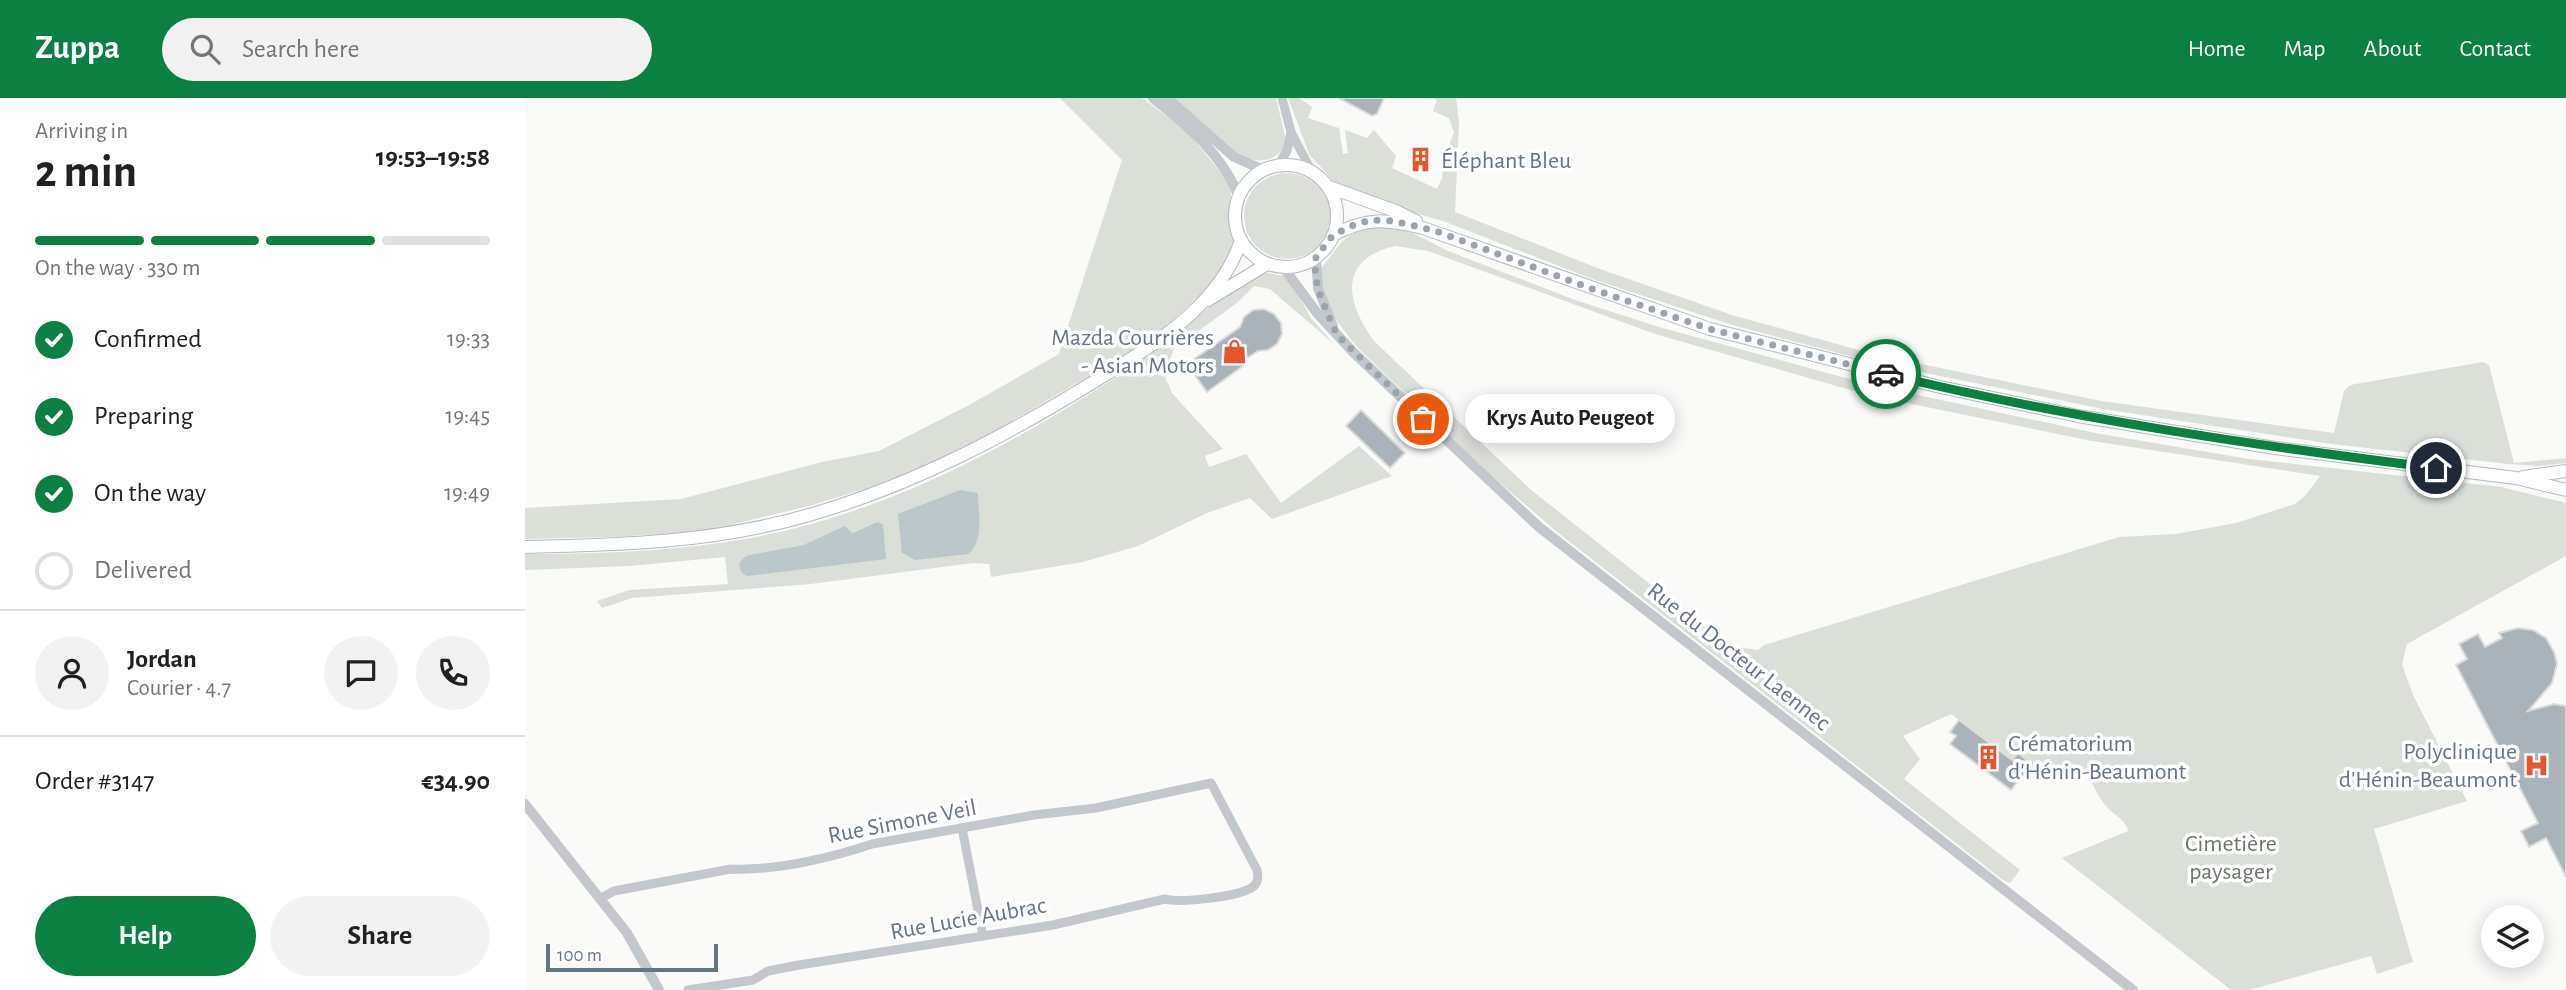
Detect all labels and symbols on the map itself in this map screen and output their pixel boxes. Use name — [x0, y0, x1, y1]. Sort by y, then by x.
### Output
building icon: Éléphant Bleu — [1407, 146, 1435, 174]
place label: Éléphant Bleu — [1441, 147, 1571, 173]
place label: Mazda Courrières - Asian Motors — [1051, 326, 1214, 378]
shop icon: Mazda Courrières - Asian Motors — [1220, 337, 1248, 365]
courier — [1851, 339, 1921, 409]
pin — [1393, 389, 1453, 449]
callout: Krys Auto Peugeot — [1465, 394, 1675, 444]
pin — [2406, 438, 2466, 498]
street label: Rue du Docteur Laennec — [1643, 578, 1834, 735]
place label: Crématorium d'Hénin-Beaumont — [2008, 732, 2187, 784]
place label: Polyclinique d'Hénin-Beaumont — [2339, 740, 2517, 792]
building icon: Crématorium d'Hénin-Beaumont — [1974, 743, 2002, 771]
hospital icon: Polyclinique d'Hénin-Beaumont — [2523, 751, 2551, 779]
street label: Rue Simone Veil — [826, 796, 978, 848]
park label: Cimetière paysager — [2185, 832, 2277, 884]
street label: Rue Lucie Aubrac — [888, 893, 1048, 945]
scale bar — [546, 941, 717, 973]

